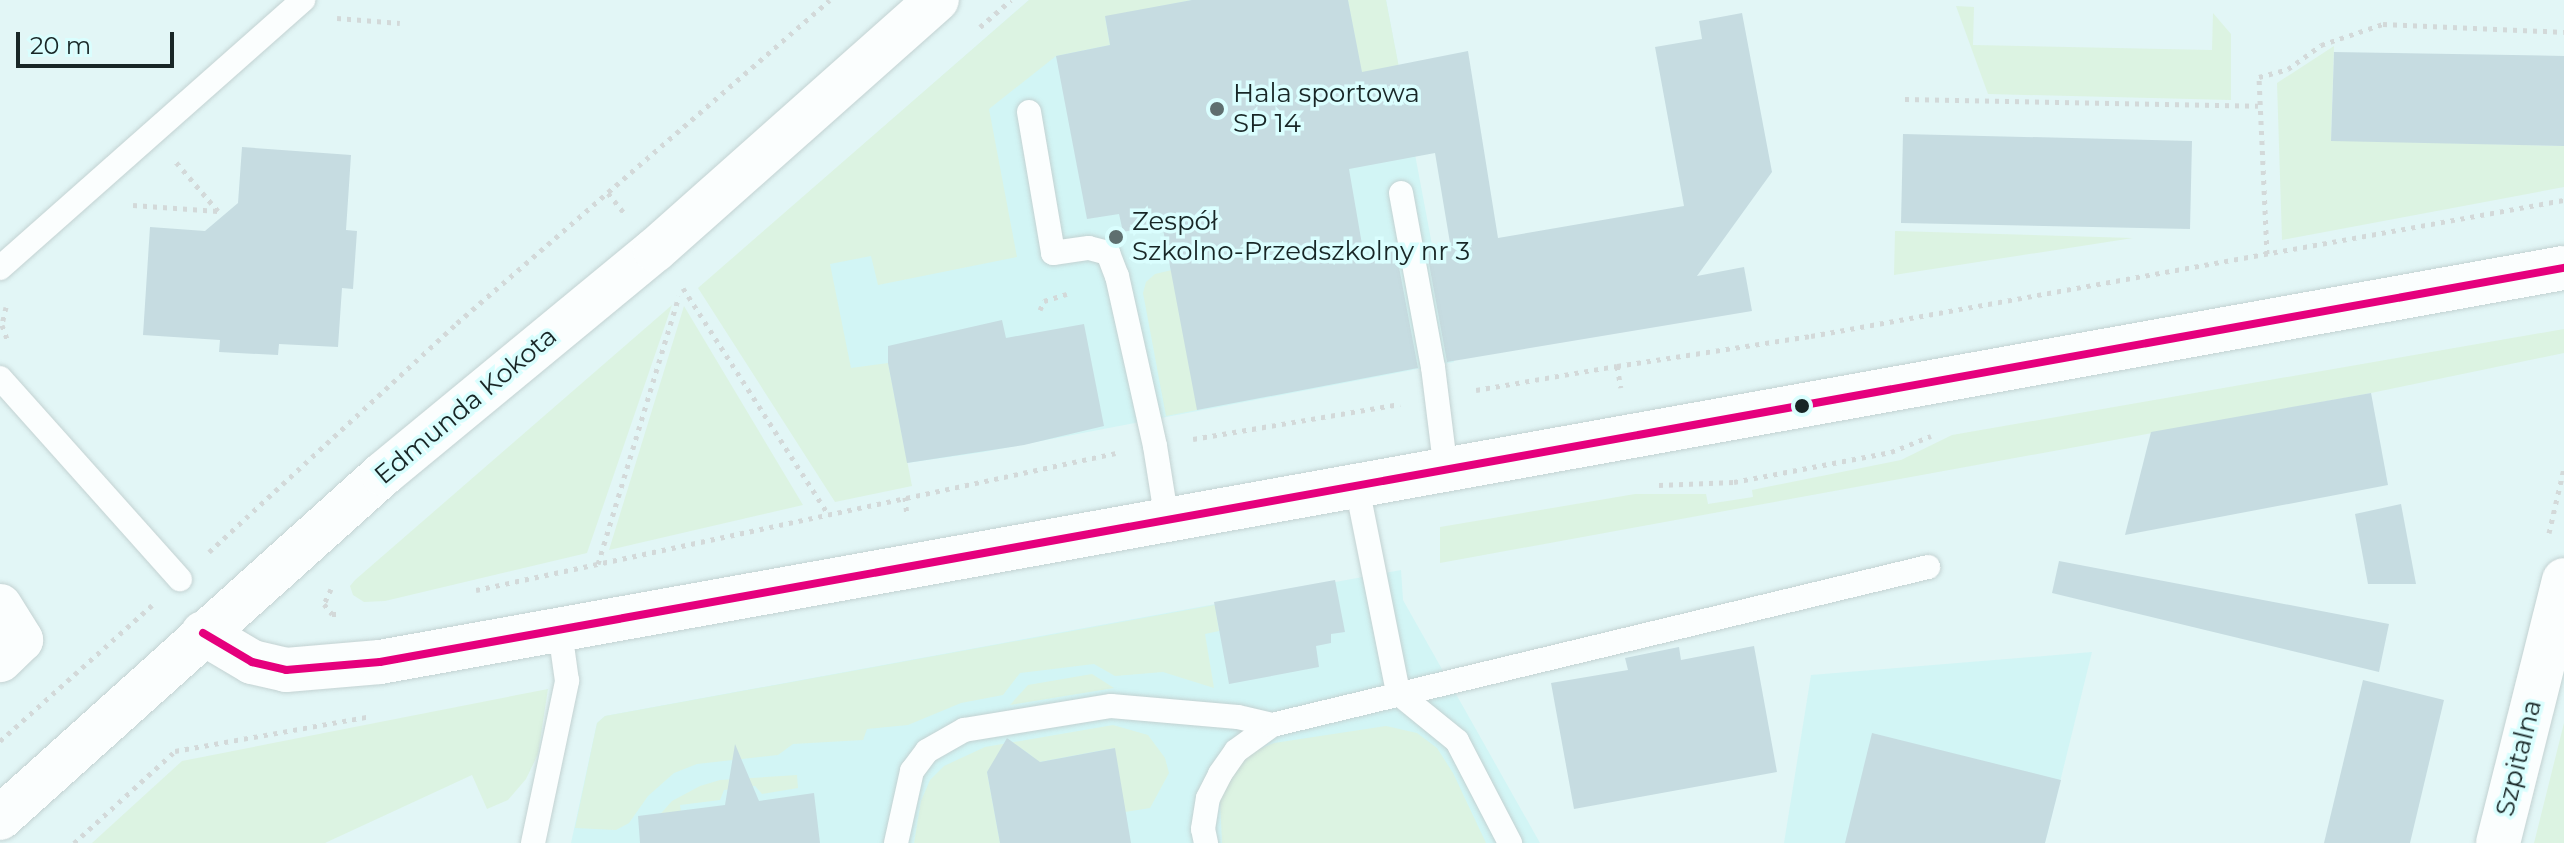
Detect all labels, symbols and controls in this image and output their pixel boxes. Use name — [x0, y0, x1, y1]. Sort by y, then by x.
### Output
scale bar — [20, 16, 178, 66]
text: 20 m — [30, 31, 91, 60]
place label: Hala sportowa SP 14 — [1233, 78, 1420, 140]
marker: Hala sportowa SP 14 — [1208, 100, 1226, 118]
place label: Zespół Szkolno-Przedszkolny nr 3 — [1132, 206, 1470, 268]
marker: Zespół Szkolno-Przedszkolny nr 3 — [1107, 228, 1125, 246]
street label: Edmunda Kokota — [369, 321, 563, 491]
unlabelled marker — [1794, 398, 1810, 414]
street label: Szpitalna — [2489, 697, 2549, 819]

